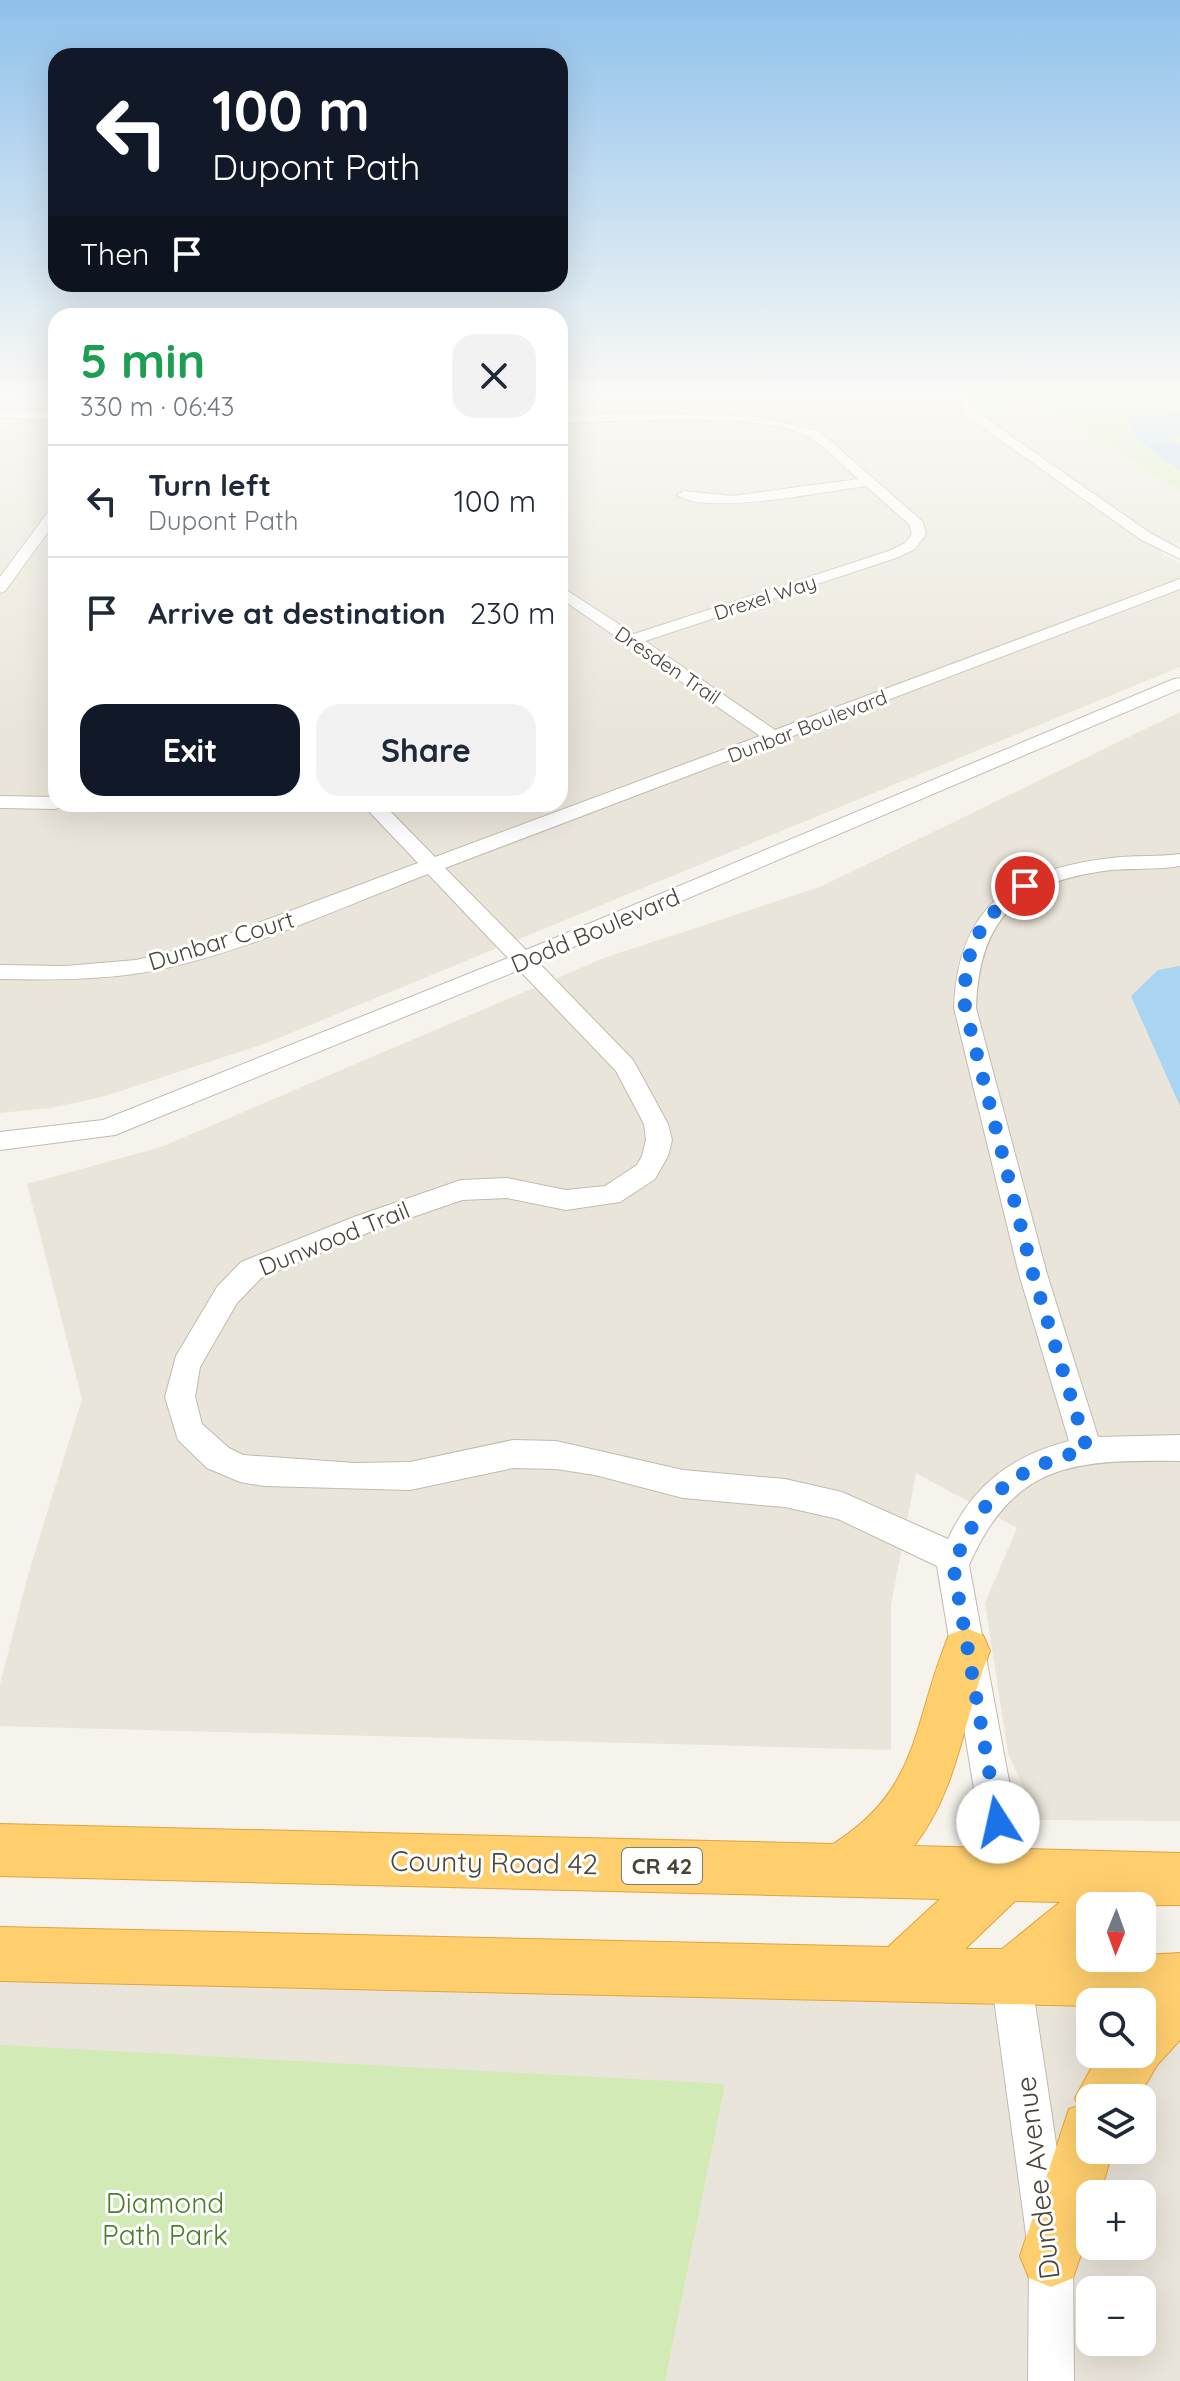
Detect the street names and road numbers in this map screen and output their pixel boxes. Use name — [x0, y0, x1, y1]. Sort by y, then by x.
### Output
street label: Drexel Way — [711, 569, 819, 625]
street label: Dresden Trail — [610, 620, 726, 710]
street label: Dunbar Boulevard — [724, 684, 890, 768]
street label: Dodd Boulevard — [506, 881, 684, 979]
street label: Dunbar Court — [144, 904, 298, 976]
street label: Dunwood Trail — [254, 1194, 414, 1282]
street label: County Road 42 — [390, 1843, 598, 1881]
road number: CR 42 — [622, 1848, 702, 1884]
street label: Dundee Avenue — [1007, 2074, 1067, 2282]

